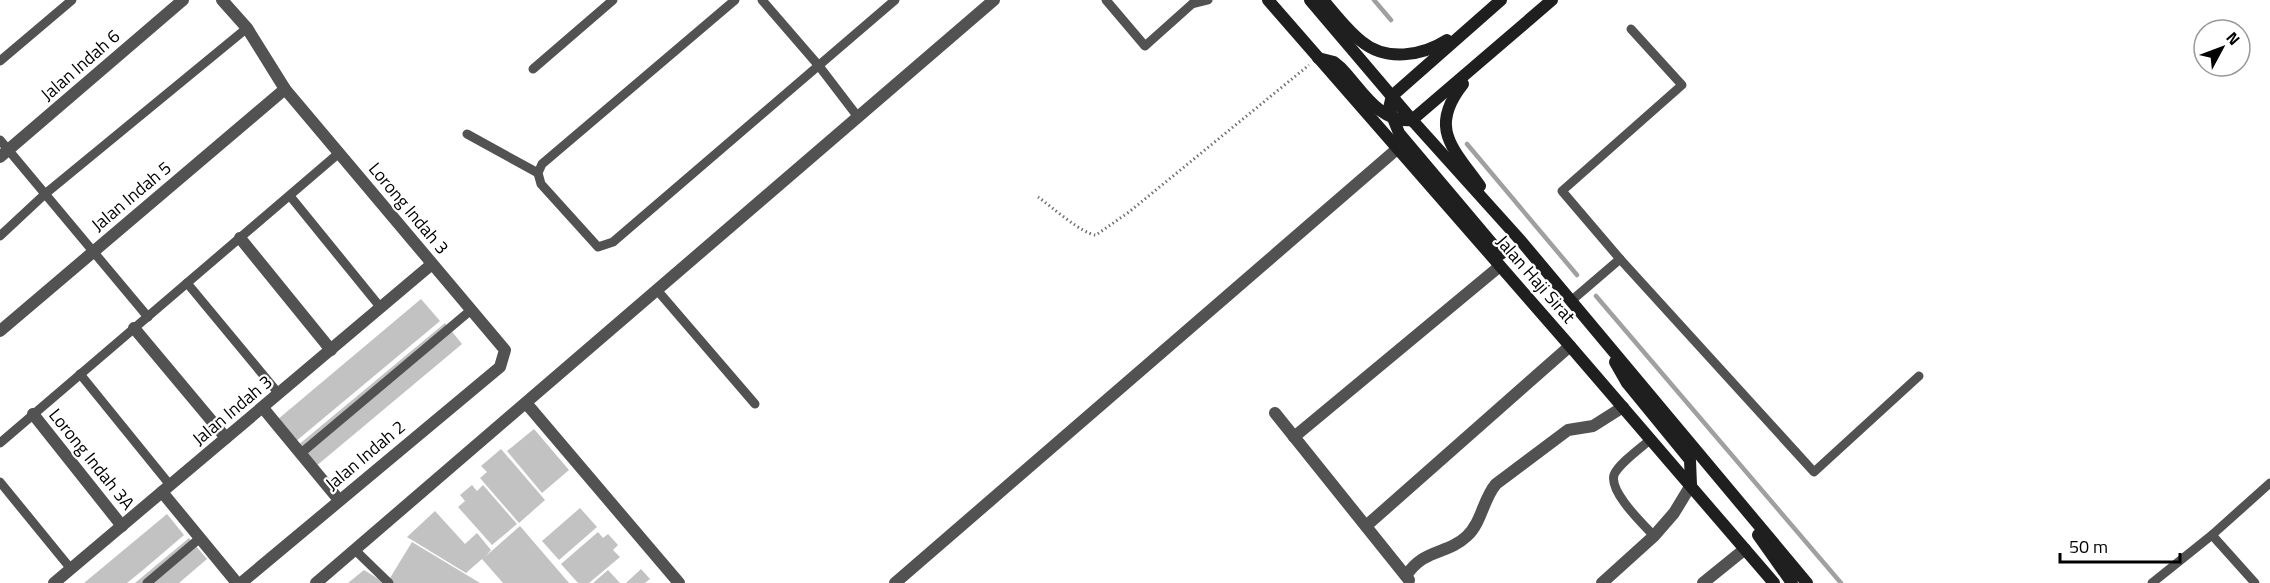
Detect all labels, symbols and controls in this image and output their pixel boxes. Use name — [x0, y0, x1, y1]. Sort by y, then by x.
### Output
north arrow — [2192, 18, 2252, 78]
street label: Jalan Indah 6 — [34, 23, 126, 107]
text: N — [2221, 26, 2246, 50]
street label: Jalan Indah 5 — [85, 154, 177, 238]
street label: Lorong Indah 3 — [362, 156, 456, 260]
street label: Jalan Haji Sirat — [1490, 229, 1582, 330]
street label: Jalan Indah 3 — [186, 368, 278, 452]
street label: Lorong Indah 3A — [43, 402, 142, 516]
street label: Jalan Indah 2 — [319, 413, 411, 497]
scale bar — [2060, 526, 2180, 564]
text: 50 m — [2069, 533, 2108, 560]

